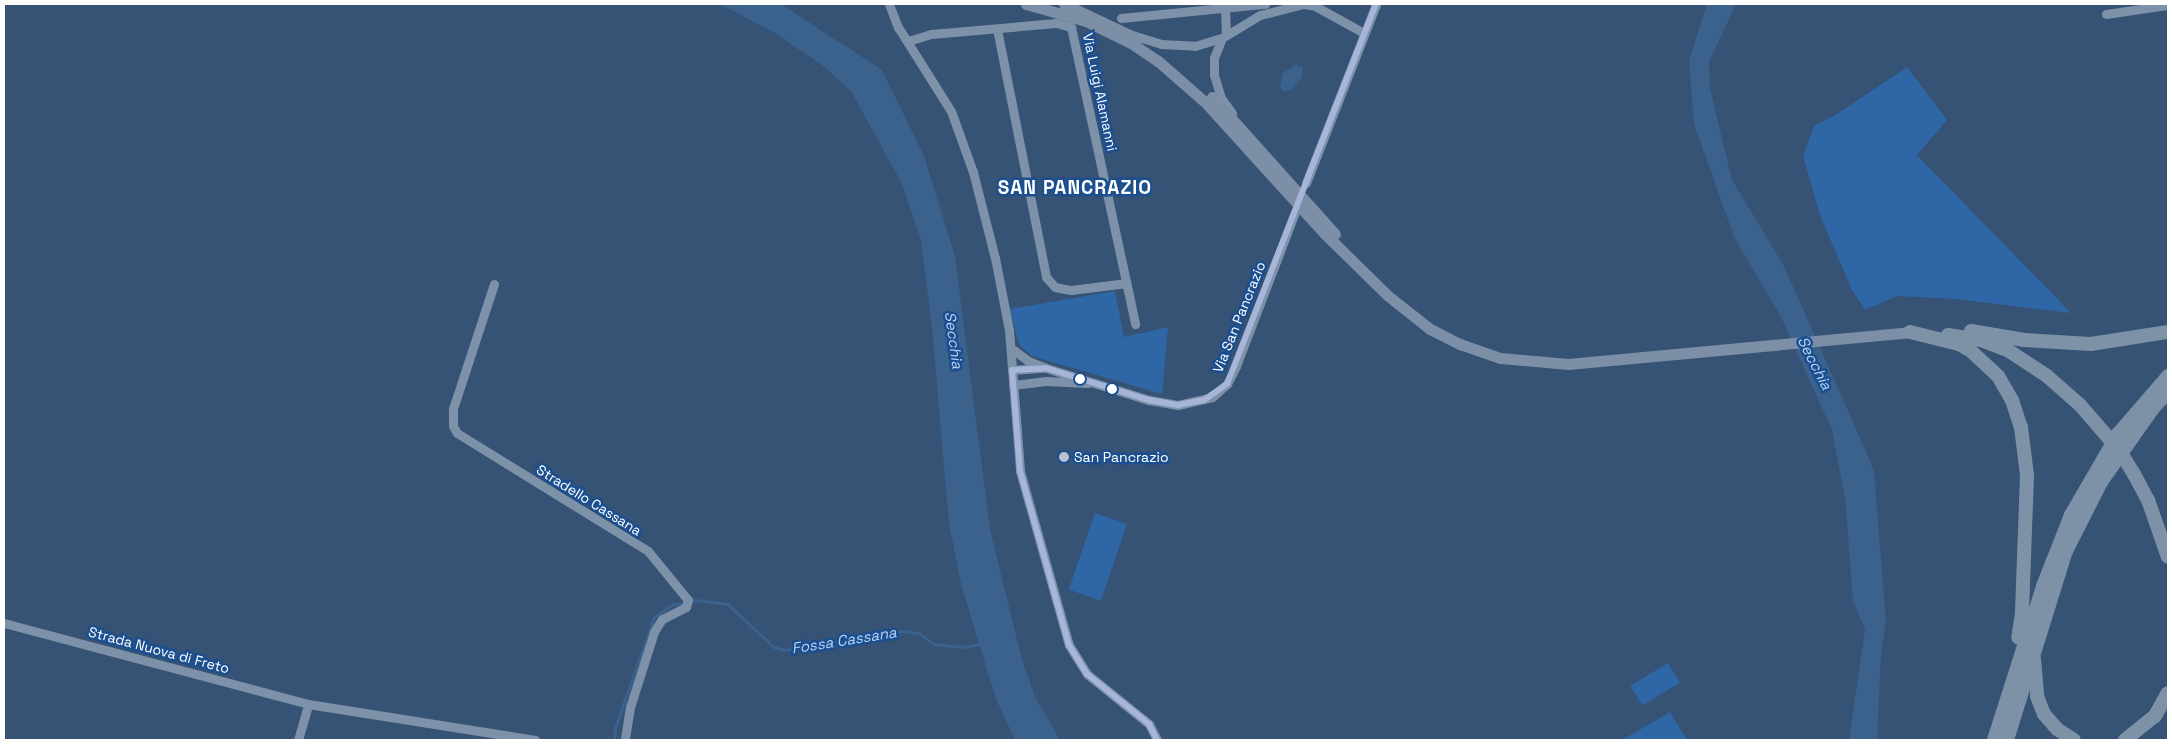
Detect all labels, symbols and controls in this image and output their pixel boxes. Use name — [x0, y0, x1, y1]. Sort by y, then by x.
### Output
street label: Via Luigi Alamanni — [1079, 31, 1121, 153]
district label: SAN PANCRAZIO — [996, 177, 1154, 199]
street label: Via San Pancrazio — [1209, 259, 1269, 375]
water label: Secchia — [941, 310, 967, 370]
water label: Secchia — [1794, 333, 1836, 393]
unlabelled marker — [1075, 374, 1085, 384]
unlabelled marker — [1107, 384, 1117, 394]
place label: San Pancrazio — [1074, 449, 1169, 465]
marker: San Pancrazio — [1058, 451, 1070, 463]
street label: Stradello Cassana — [533, 461, 645, 539]
street label: Strada Nuova di Freto — [87, 623, 231, 677]
water label: Fossa Cassana — [790, 623, 898, 657]

